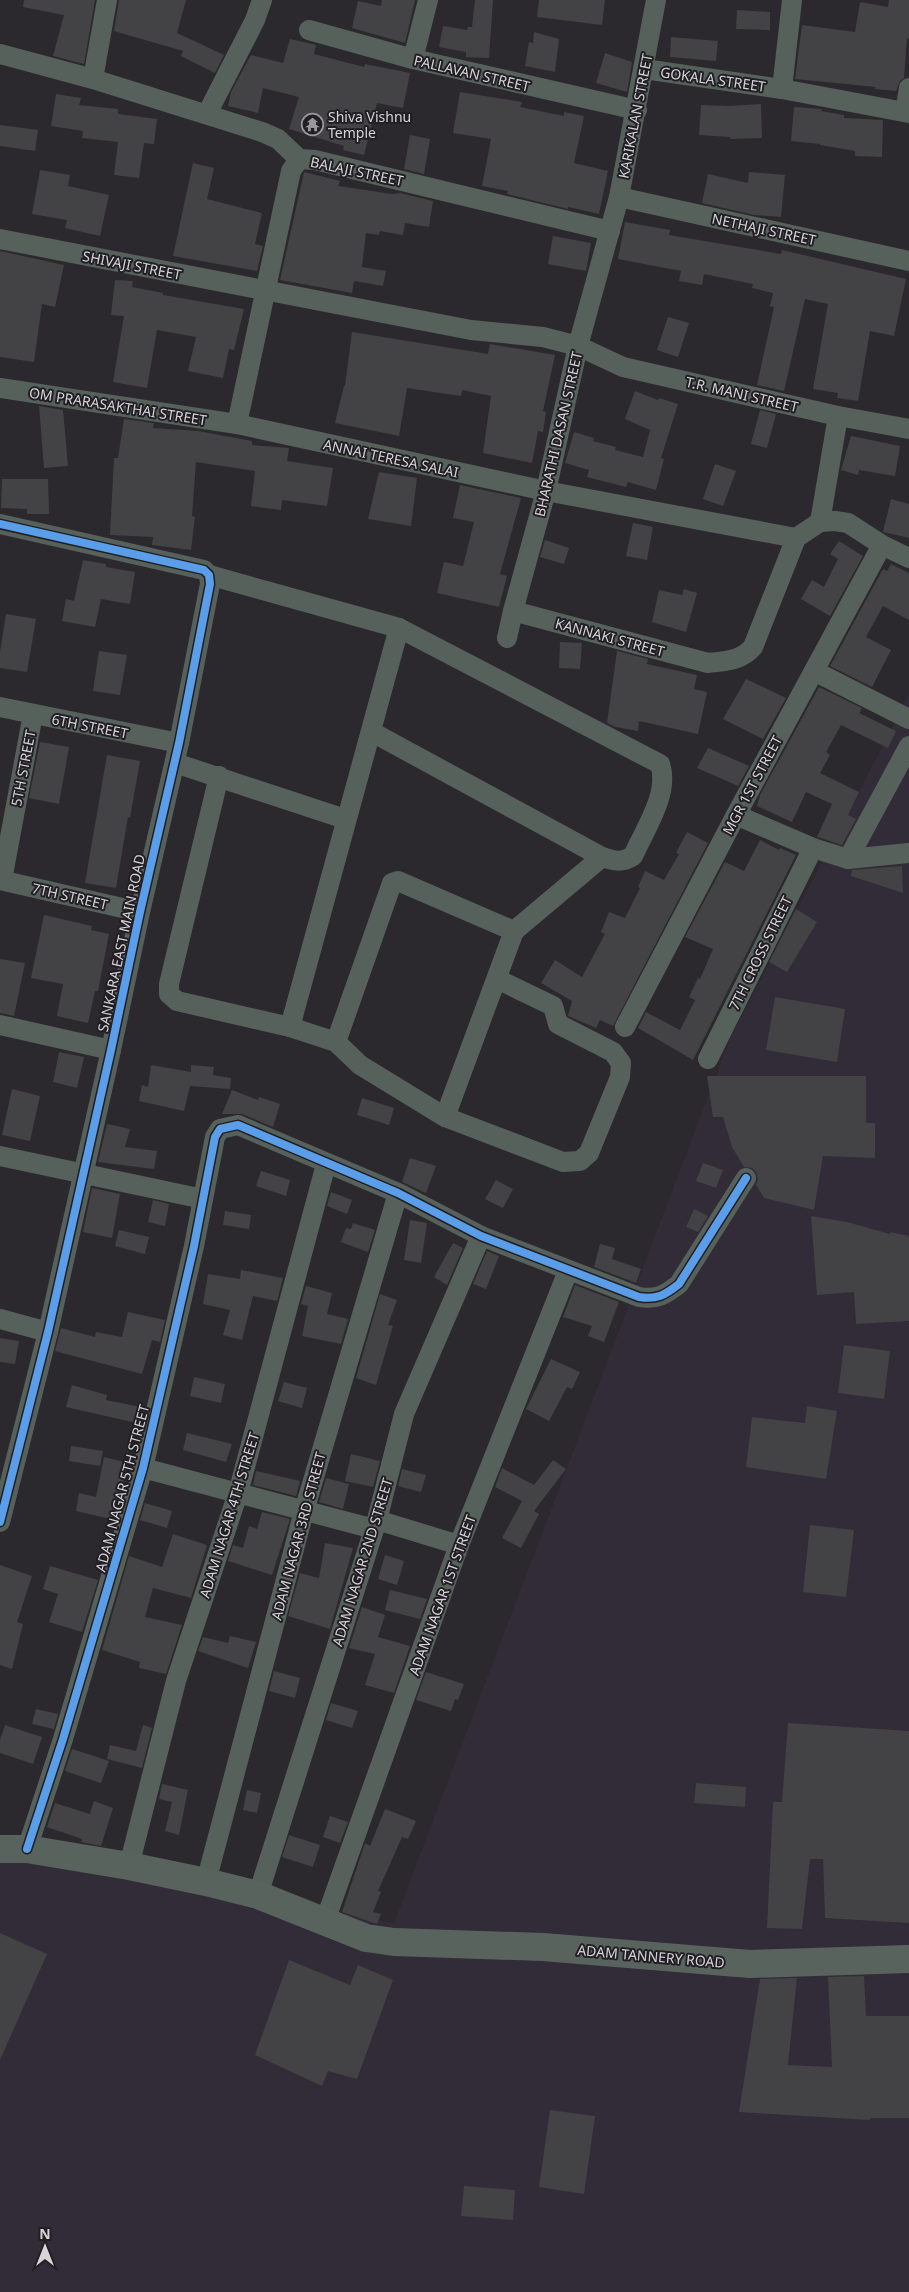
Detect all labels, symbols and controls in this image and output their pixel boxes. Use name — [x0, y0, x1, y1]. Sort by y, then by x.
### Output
street label: PALLAVAN STREET — [412, 50, 532, 96]
street label: KARIKALAN STREET — [614, 52, 656, 180]
street label: GOKALA STREET — [659, 62, 767, 96]
place label: Shiva Vishnu Temple — [328, 107, 411, 142]
temple icon: Shiva Vishnu Temple — [300, 112, 324, 136]
street label: BALAJI STREET — [309, 152, 406, 190]
street label: NETHAJI STREET — [710, 209, 818, 249]
street label: SHIVAJI STREET — [81, 246, 183, 284]
street label: BHARATHI DASAN STREET — [530, 349, 586, 518]
street label: T.R. MANI STREET — [684, 372, 800, 416]
street label: OM PRARASAKTHAI STREET — [28, 383, 208, 429]
street label: ANNAI TERESA SALAI — [322, 434, 460, 482]
street label: KANNAKI STREET — [553, 613, 667, 661]
street label: 6TH STREET — [50, 709, 130, 743]
street label: 5TH STREET — [6, 728, 40, 808]
street label: MGR 1ST STREET — [718, 732, 786, 838]
street label: SANKARA EAST MAIN ROAD — [93, 852, 149, 1034]
street label: 7TH STREET — [30, 878, 110, 914]
street label: 7TH CROSS STREET — [724, 893, 796, 1013]
street label: ADAM NAGAR 5TH STREET — [91, 1402, 154, 1574]
street label: ADAM NAGAR 4TH STREET — [195, 1430, 263, 1600]
street label: ADAM NAGAR 3RD STREET — [266, 1450, 330, 1622]
street label: ADAM NAGAR 2ND STREET — [327, 1475, 397, 1648]
street label: ADAM NAGAR 1ST STREET — [404, 1512, 480, 1678]
street label: ADAM TANNERY ROAD — [577, 1940, 725, 1972]
north arrow — [20, 2222, 70, 2272]
text: N — [39, 2224, 51, 2243]

